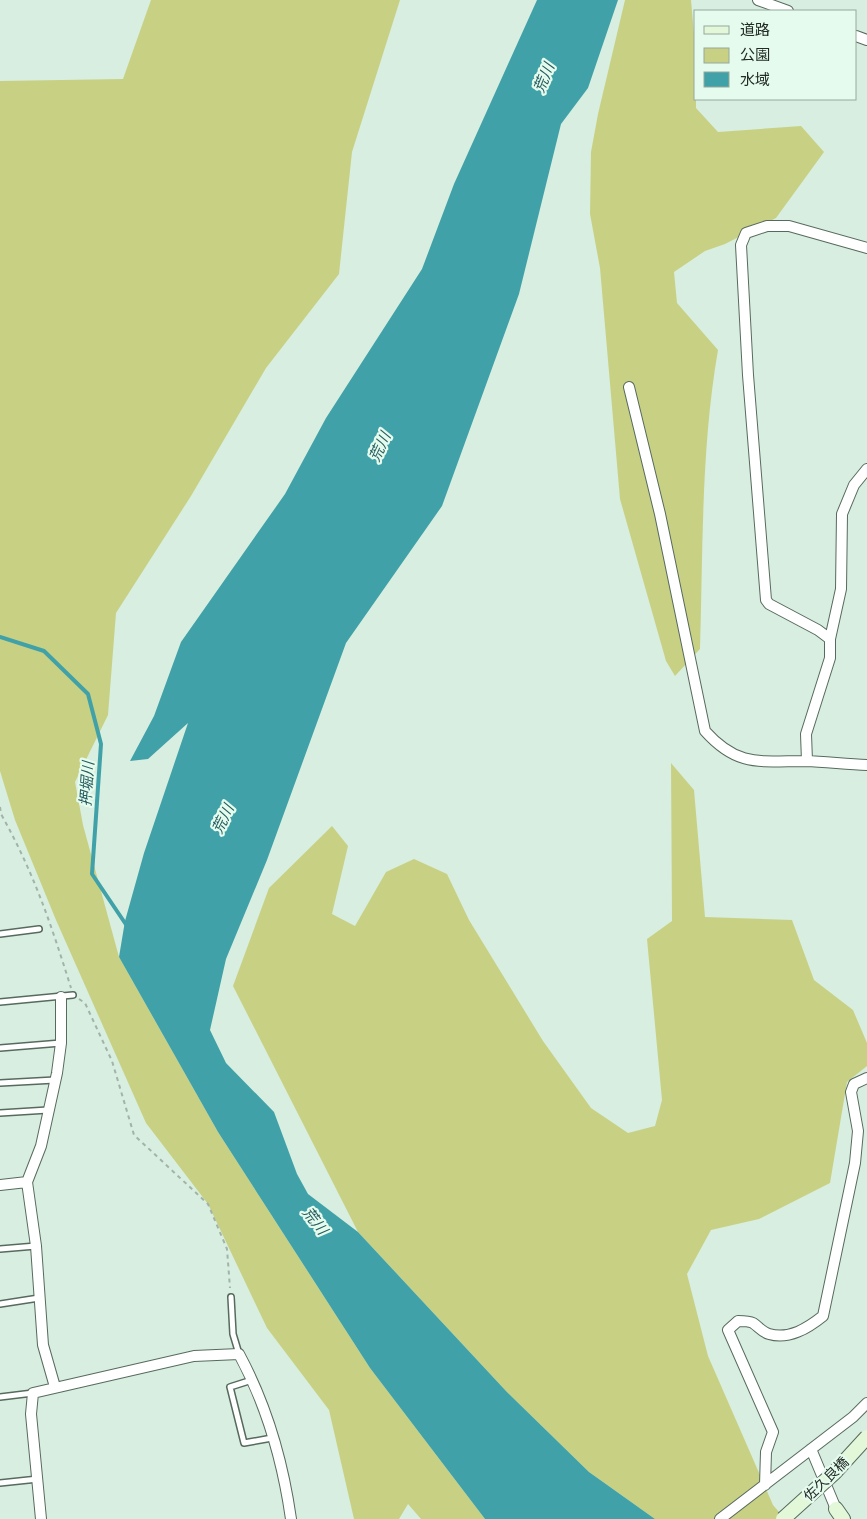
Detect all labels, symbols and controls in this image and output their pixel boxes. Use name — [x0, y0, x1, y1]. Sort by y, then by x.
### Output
legend — [694, 10, 857, 100]
text: 道路 — [740, 21, 770, 39]
text: 公園 — [740, 46, 770, 64]
water label: 荒川 — [530, 59, 559, 95]
text: 水域 — [740, 71, 770, 89]
water label: 荒川 — [366, 428, 395, 464]
water label: 押堀川 — [76, 759, 98, 807]
water label: 荒川 — [208, 800, 239, 836]
water label: 荒川 — [299, 1204, 333, 1240]
street label: 佐久良橋 — [800, 1454, 852, 1504]

